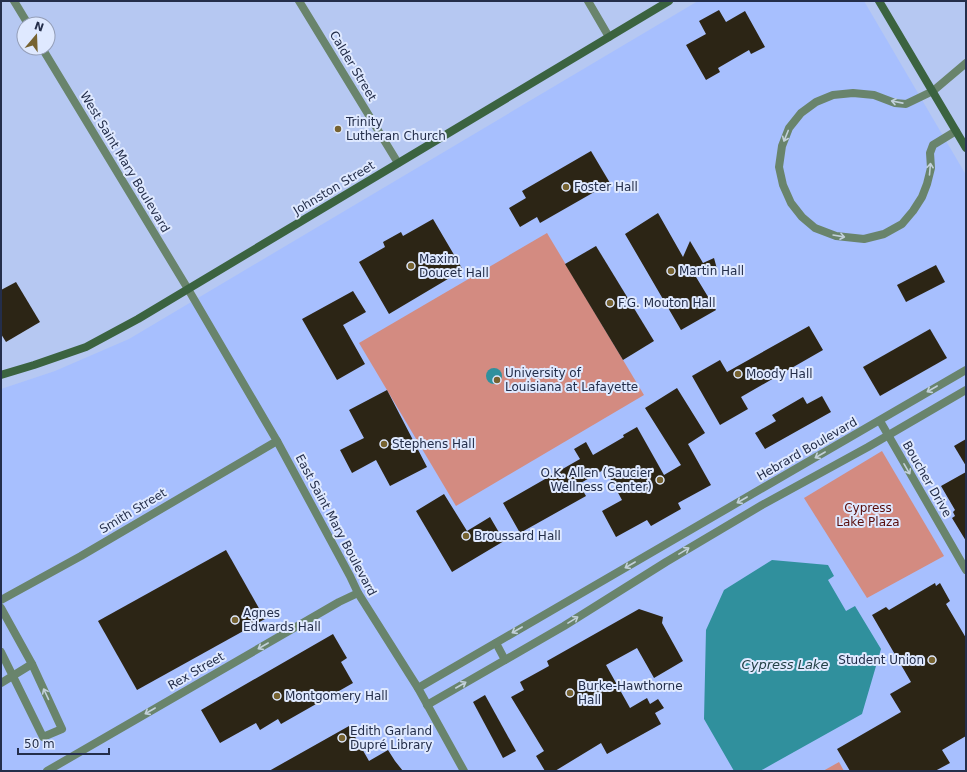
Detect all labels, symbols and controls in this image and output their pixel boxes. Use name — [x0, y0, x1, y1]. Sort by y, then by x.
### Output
north arrow — [16, 16, 56, 56]
text: N — [33, 19, 46, 35]
street label: Calder Street — [327, 28, 380, 104]
street label: West Saint Mary Boulevard — [77, 89, 173, 235]
one-way arrow — [891, 98, 904, 106]
place label: Trinity Lutheran Church — [345, 115, 446, 143]
marker: Trinity Lutheran Church — [333, 124, 343, 134]
one-way arrow — [781, 130, 789, 142]
street label: Johnston Street — [290, 158, 377, 218]
one-way arrow — [926, 163, 933, 176]
place label: Foster Hall — [574, 180, 638, 194]
marker: Foster Hall — [561, 182, 571, 192]
one-way arrow — [832, 232, 845, 240]
place label: Maxim Doucet Hall — [419, 252, 489, 280]
marker: Maxim Doucet Hall — [406, 261, 416, 271]
place label: Martin Hall — [679, 264, 744, 278]
marker: Martin Hall — [666, 266, 676, 276]
place label: F.G. Mouton Hall — [618, 296, 716, 310]
marker: F.G. Mouton Hall — [605, 298, 615, 308]
place label: University of Louisiana at Lafayette — [505, 366, 638, 394]
place label: Moody Hall — [746, 367, 813, 381]
marker: Moody Hall — [733, 369, 743, 379]
marker: University of Louisiana at Lafayette — [492, 375, 502, 385]
one-way arrow — [926, 386, 938, 394]
street label: Hebrard Boulevard — [755, 415, 859, 483]
place label: Stephens Hall — [392, 437, 475, 451]
street label: Boucher Drive — [900, 438, 954, 520]
marker: Stephens Hall — [379, 439, 389, 449]
one-way arrow — [814, 451, 826, 459]
street label: East Saint Mary Boulevard — [293, 452, 379, 598]
one-way arrow — [904, 463, 912, 475]
place label: O.K. Allen (Saucier Wellness Center) — [541, 466, 652, 494]
marker: O.K. Allen (Saucier Wellness Center) — [655, 475, 665, 485]
street label: Smith Street — [97, 485, 169, 536]
one-way arrow — [736, 496, 748, 504]
park label: Cypress Lake Plaza — [836, 501, 900, 529]
place label: Broussard Hall — [474, 529, 561, 543]
marker: Broussard Hall — [461, 531, 471, 541]
one-way arrow — [678, 547, 690, 555]
one-way arrow — [624, 562, 636, 570]
place label: Agnes Edwards Hall — [243, 606, 321, 634]
marker: Agnes Edwards Hall — [230, 615, 240, 625]
one-way arrow — [567, 615, 579, 623]
one-way arrow — [511, 627, 523, 635]
one-way arrow — [257, 643, 269, 651]
street label: Rex Street — [165, 649, 227, 693]
place label: Student Union — [838, 653, 924, 667]
marker: Student Union — [927, 655, 937, 665]
water label: Cypress Lake — [742, 657, 828, 672]
place label: Burke-Hawthorne Hall — [578, 679, 683, 707]
one-way arrow — [455, 681, 467, 689]
one-way arrow — [42, 688, 49, 700]
marker: Burke-Hawthorne Hall — [565, 688, 575, 698]
place label: Montgomery Hall — [285, 689, 388, 703]
marker: Montgomery Hall — [272, 691, 282, 701]
one-way arrow — [144, 708, 156, 716]
place label: Edith Garland Dupré Library — [350, 724, 432, 752]
scale bar — [18, 730, 109, 756]
marker: Edith Garland Dupré Library — [337, 733, 347, 743]
text: 50 m — [24, 737, 55, 751]

